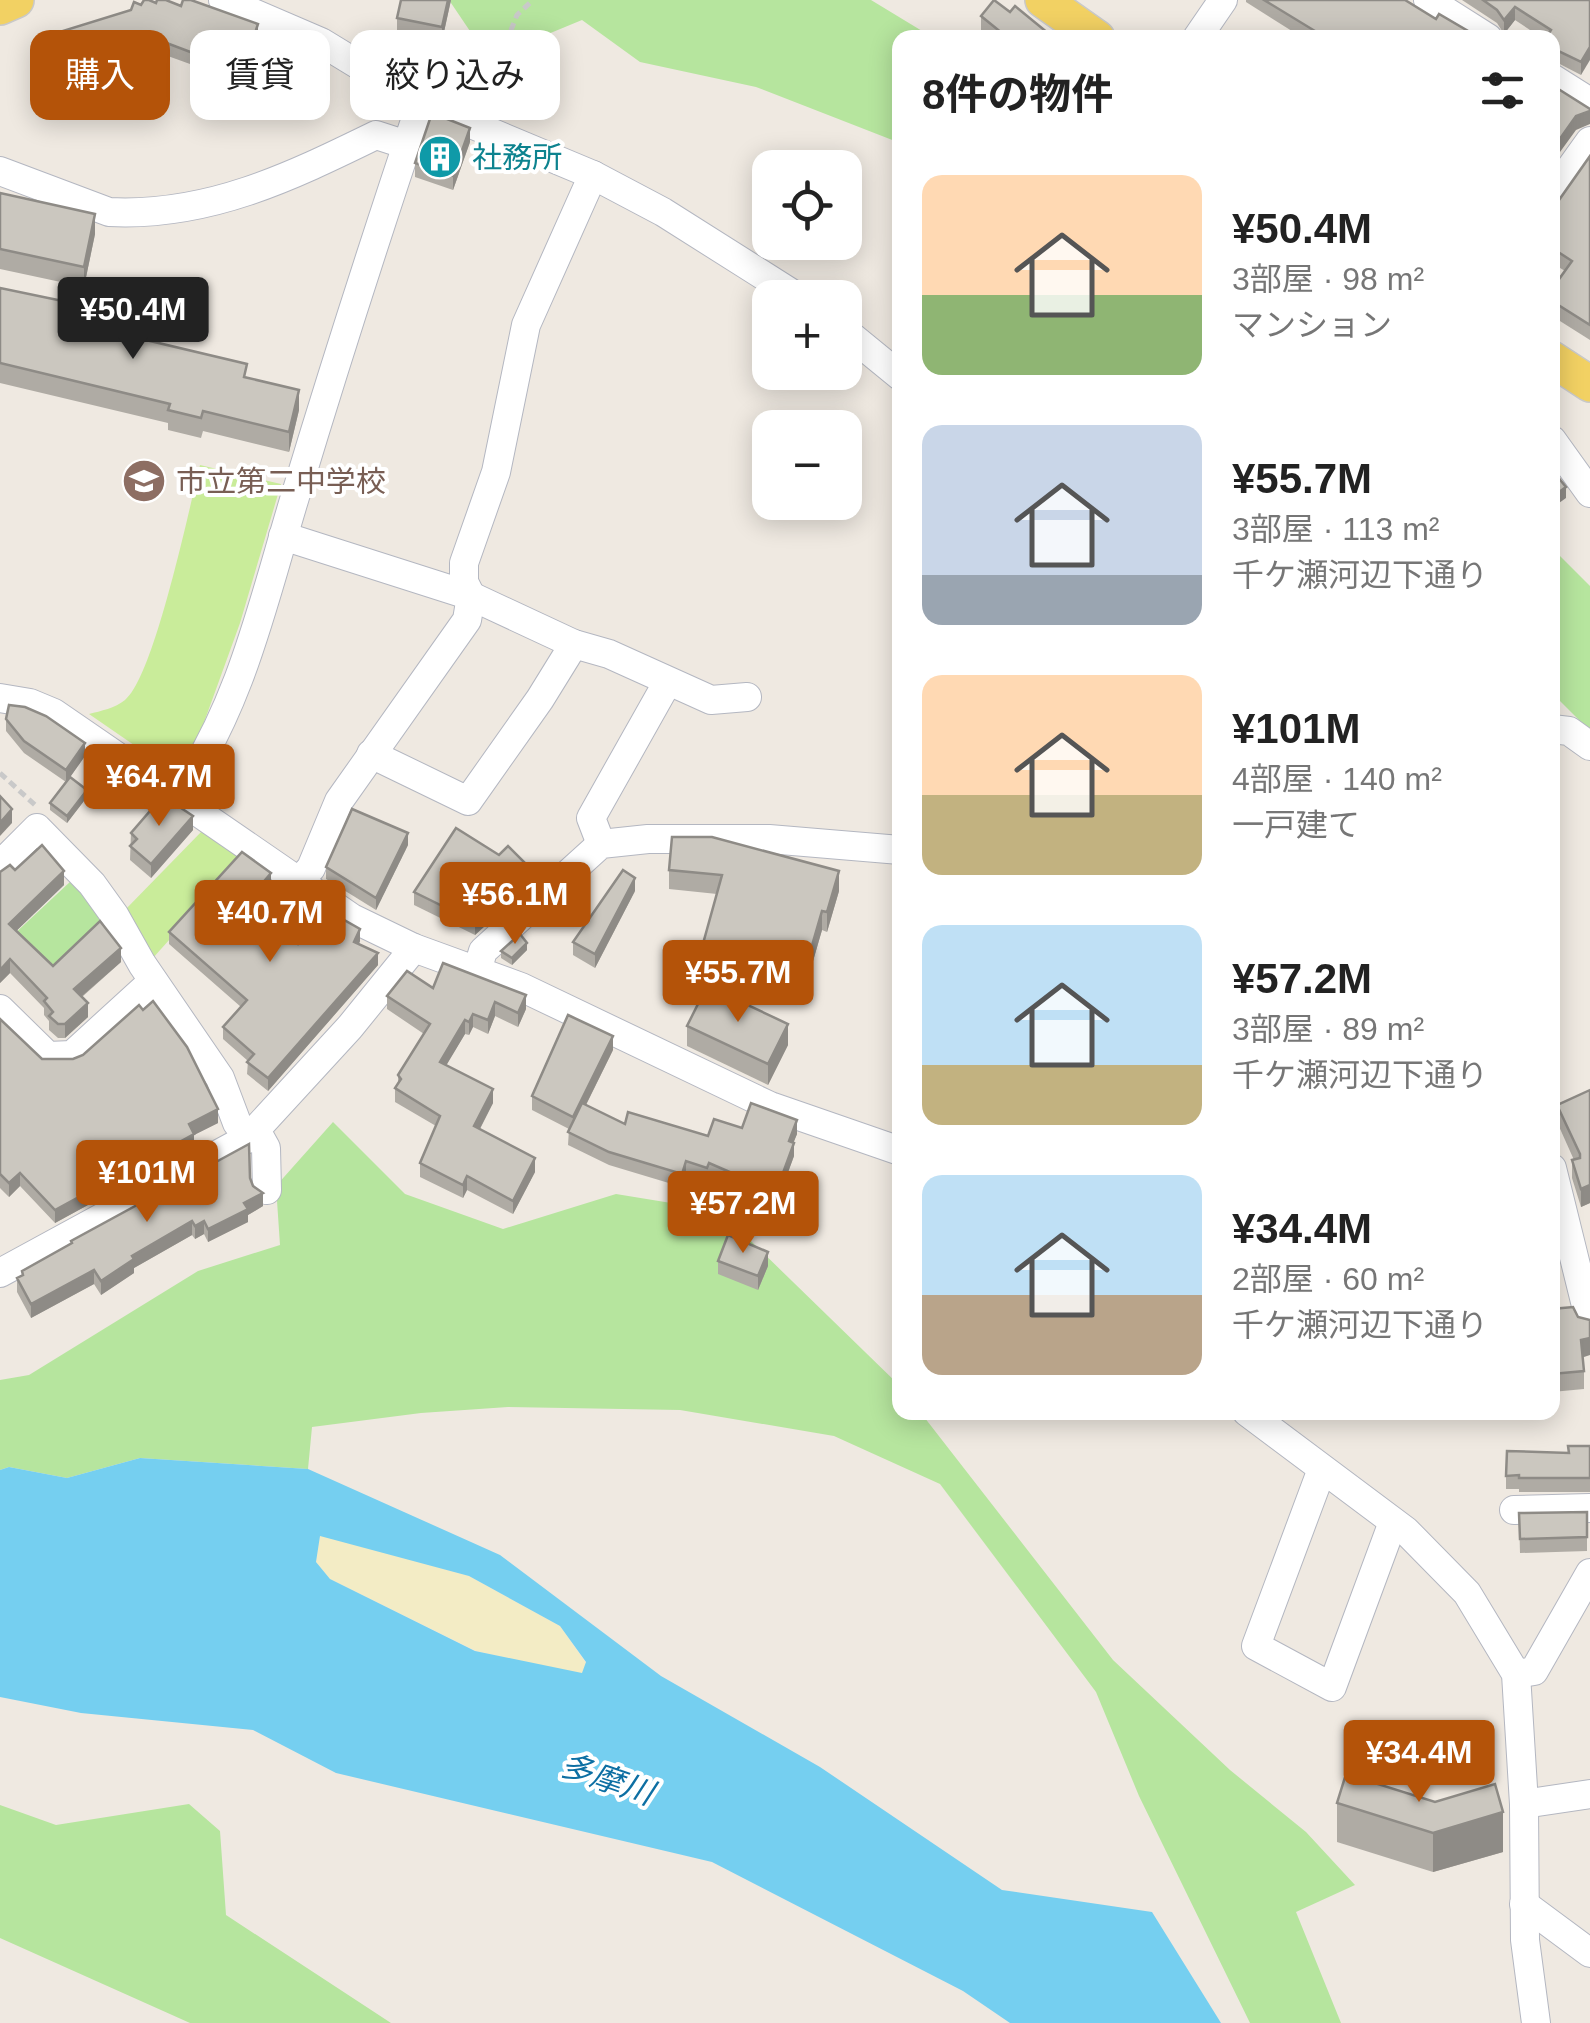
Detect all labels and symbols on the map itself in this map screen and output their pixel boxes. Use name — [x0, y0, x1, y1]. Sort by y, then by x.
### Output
building icon: 社務所 — [417, 134, 463, 180]
place label: 社務所 — [472, 141, 562, 174]
pin: ¥50.4M — [52, 277, 214, 362]
school or university icon: 市立第二中学校 — [121, 458, 167, 504]
place label: 市立第二中学校 — [176, 465, 386, 498]
pin: ¥64.7M — [78, 744, 240, 829]
pin: ¥56.1M — [434, 862, 596, 947]
pin: ¥40.7M — [189, 880, 351, 965]
pin: ¥55.7M — [657, 940, 819, 1025]
pin: ¥101M — [77, 1140, 217, 1225]
pin: ¥57.2M — [662, 1171, 824, 1256]
pin: ¥34.4M — [1338, 1720, 1500, 1805]
water label: 多摩川 — [556, 1746, 661, 1813]

